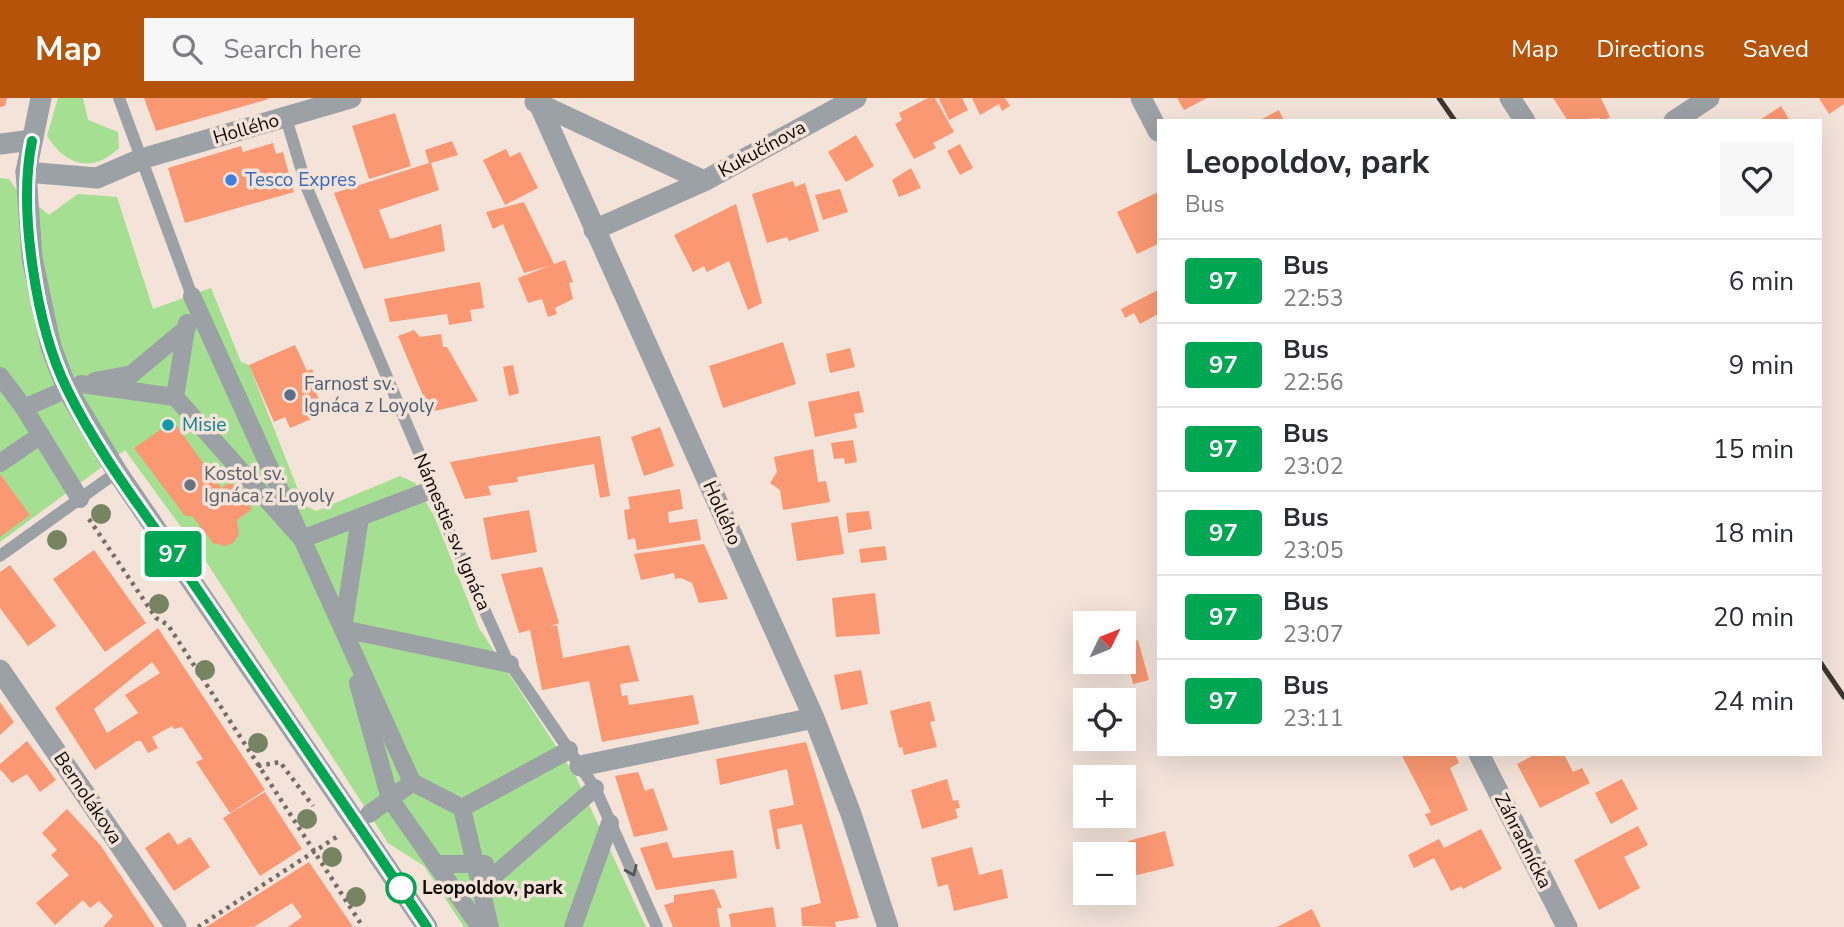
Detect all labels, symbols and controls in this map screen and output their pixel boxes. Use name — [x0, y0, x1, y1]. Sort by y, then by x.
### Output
search box — [144, 18, 634, 81]
text: Map — [35, 27, 102, 72]
icon: search — [168, 30, 206, 68]
text: Search here — [224, 32, 361, 67]
text: Map — [1511, 33, 1558, 65]
text: Directions — [1596, 33, 1705, 65]
text: Saved — [1743, 33, 1809, 65]
street label: Hollého — [210, 107, 282, 151]
street label: Kukučínova — [713, 114, 811, 184]
text: Leopoldov, park — [1185, 140, 1429, 185]
button: heart — [1720, 142, 1794, 216]
place label: Tesco Expres — [245, 167, 356, 193]
marker: Tesco Expres — [223, 172, 239, 188]
text: Bus — [1185, 189, 1225, 220]
text: Bus — [1283, 248, 1329, 283]
text: 6 min — [1729, 264, 1794, 299]
text: 97 — [1209, 265, 1238, 297]
text: 22:53 — [1283, 283, 1343, 314]
text: Bus — [1283, 332, 1329, 367]
text: 9 min — [1729, 348, 1794, 383]
text: 97 — [1209, 349, 1238, 381]
text: 22:56 — [1283, 367, 1343, 398]
place label: Farnosť sv. Ignáca z Loyoly — [304, 371, 434, 419]
marker: Farnosť sv. Ignáca z Loyoly — [282, 387, 298, 403]
place label: Misie — [182, 412, 226, 438]
text: Bus — [1283, 416, 1329, 451]
marker: Misie — [160, 417, 176, 433]
text: 15 min — [1713, 432, 1794, 467]
text: 97 — [1209, 433, 1238, 465]
street label: Námestie sv. Ignáca — [407, 449, 497, 615]
text: 23:02 — [1283, 451, 1343, 482]
place label: Kostol sv. Ignáca z Loyoly — [204, 461, 334, 509]
marker: Kostol sv. Ignáca z Loyoly — [182, 477, 198, 493]
street label: Hollého — [696, 477, 748, 549]
text: Bus — [1283, 500, 1329, 535]
text: 18 min — [1713, 516, 1794, 551]
text: 97 — [1209, 517, 1238, 549]
line badge: 97 — [142, 531, 204, 577]
text: 23:05 — [1283, 535, 1343, 566]
text: 97 — [159, 538, 187, 570]
text: Bus — [1283, 584, 1329, 619]
text: 20 min — [1713, 600, 1794, 635]
text: 97 — [1209, 601, 1238, 633]
north arrow — [1073, 611, 1136, 674]
map controls — [1073, 611, 1136, 905]
text: 23:07 — [1283, 619, 1343, 650]
text: Bus — [1283, 668, 1329, 703]
text: 24 min — [1713, 684, 1794, 719]
text: 97 — [1209, 685, 1238, 717]
button: locate — [1073, 688, 1136, 751]
text: 23:11 — [1283, 703, 1343, 734]
street label: Bernolákova — [48, 747, 128, 849]
button: + — [1073, 765, 1136, 828]
street label: Záhradnícka — [1488, 789, 1558, 893]
button: − — [1073, 842, 1136, 905]
one-way arrow — [624, 863, 638, 876]
marker: Leopoldov, park — [386, 873, 416, 903]
place label: Leopoldov, park — [422, 875, 563, 901]

